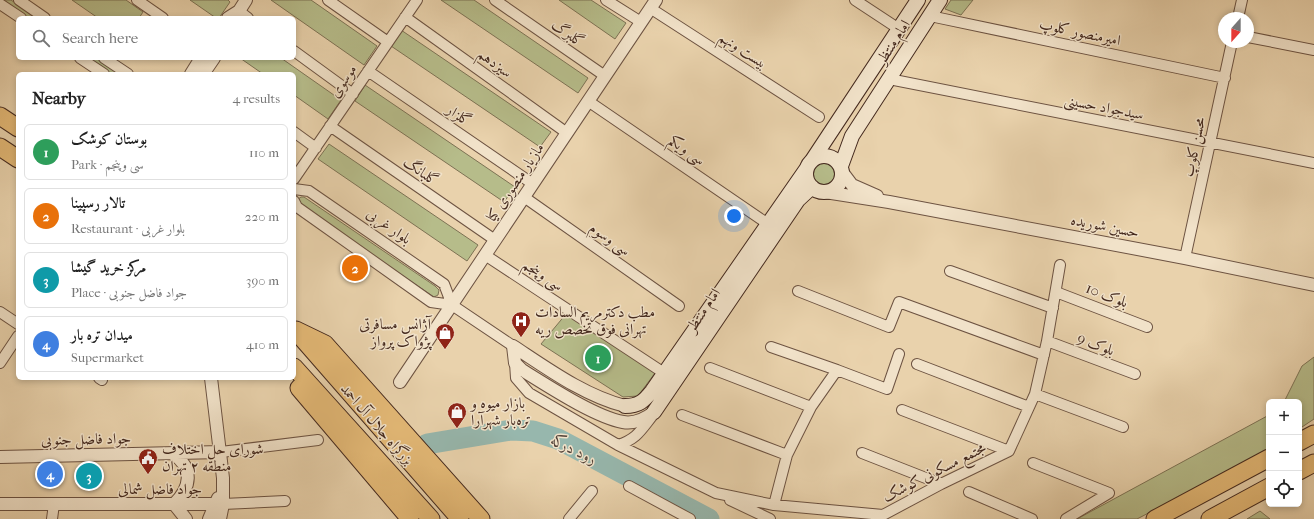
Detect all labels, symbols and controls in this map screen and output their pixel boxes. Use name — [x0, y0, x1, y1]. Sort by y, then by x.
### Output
north arrow — [1218, 12, 1254, 48]
street label: گلبرگ — [548, 15, 588, 51]
street label: امیرمنصور کلوپ — [1037, 15, 1122, 50]
search box — [16, 16, 296, 60]
street label: امام منتظر — [871, 17, 917, 71]
icon: search — [30, 27, 52, 49]
street label: بیست ونهم — [713, 28, 771, 76]
text: Search here — [62, 29, 138, 47]
street label: سیزدهم — [471, 45, 516, 86]
street label: موسوی — [325, 61, 361, 101]
text: Nearby — [32, 88, 86, 108]
street label: سیدجواد حسینی — [1062, 90, 1145, 125]
text: 4 results — [233, 91, 280, 106]
street label: گلزار — [441, 99, 475, 131]
street label: محسن کلوپ — [1179, 115, 1210, 179]
text: بوستان کوشک — [71, 130, 147, 148]
street label: سی ویکم — [662, 131, 709, 173]
street label: مازیار منصوری کیا — [482, 139, 548, 225]
text: 1 — [44, 145, 48, 160]
text: 110 m — [249, 145, 279, 160]
street label: گلبانگ — [400, 152, 443, 189]
text: Park · سی وپنجم — [71, 157, 144, 172]
text: تالار رسپینا — [71, 194, 125, 212]
street label: بلوار غربی — [362, 204, 415, 250]
your location — [724, 206, 744, 226]
text: 2 — [43, 209, 49, 224]
text: 220 m — [245, 209, 279, 224]
street label: حسین شوریده — [1069, 211, 1141, 241]
street label: سی وسوم — [584, 218, 634, 263]
text: Restaurant · بلوار غربی — [71, 221, 185, 236]
pin: 2 — [342, 253, 368, 283]
street label: سی وپنجم — [517, 255, 567, 299]
text: مرکز خرید گیشا — [71, 258, 146, 276]
text: 3 — [43, 273, 49, 288]
text: 390 m — [246, 273, 279, 288]
street label: بلوک 10 — [1083, 279, 1131, 311]
text: Place · جواد فاضل جنوبی — [71, 285, 187, 300]
street label: امام منتظر — [681, 285, 728, 339]
place label: مطب دكترمريم السادات تهرانی فوق تخصص ریه — [535, 303, 655, 339]
hospital icon: مطب دكترمريم السادات تهرانی فوق تخصص ریه — [510, 310, 532, 338]
place label: آژانس مسافرتی پژواک پرواز — [359, 315, 433, 351]
shop icon: آژانس مسافرتی پژواک پرواز — [434, 322, 456, 350]
text: میدان تره بار — [71, 326, 133, 344]
street label: بلوک 9 — [1075, 329, 1117, 359]
text: 4 — [42, 337, 50, 352]
text: 410 m — [246, 337, 279, 352]
pin: 1 — [585, 343, 611, 373]
text: Supermarket — [71, 350, 144, 365]
street label: بزرگراه جلال آل احمد — [337, 379, 418, 469]
place label: بازار میوه و تره‌بار شهرآرا — [469, 394, 531, 430]
map controls — [1266, 399, 1302, 507]
button: + — [1266, 399, 1302, 435]
shop icon: بازار میوه و تره‌بار شهرآرا — [446, 401, 468, 429]
street label: جواد فاضل جنوبی — [41, 429, 131, 451]
water label: رود درکه — [548, 430, 600, 468]
button: − — [1266, 435, 1302, 471]
street label: مجتمع مسکونی کوشک — [879, 438, 991, 510]
place label: شورای حل اختلاف منطقه ۲ تهران — [162, 440, 263, 476]
public building icon: شورای حل اختلاف منطقه ۲ تهران — [137, 447, 159, 475]
pin: 4 — [37, 459, 63, 489]
pin: 3 — [76, 461, 102, 491]
button: locate — [1266, 471, 1302, 507]
street label: جواد فاضل شمالی — [118, 480, 202, 500]

